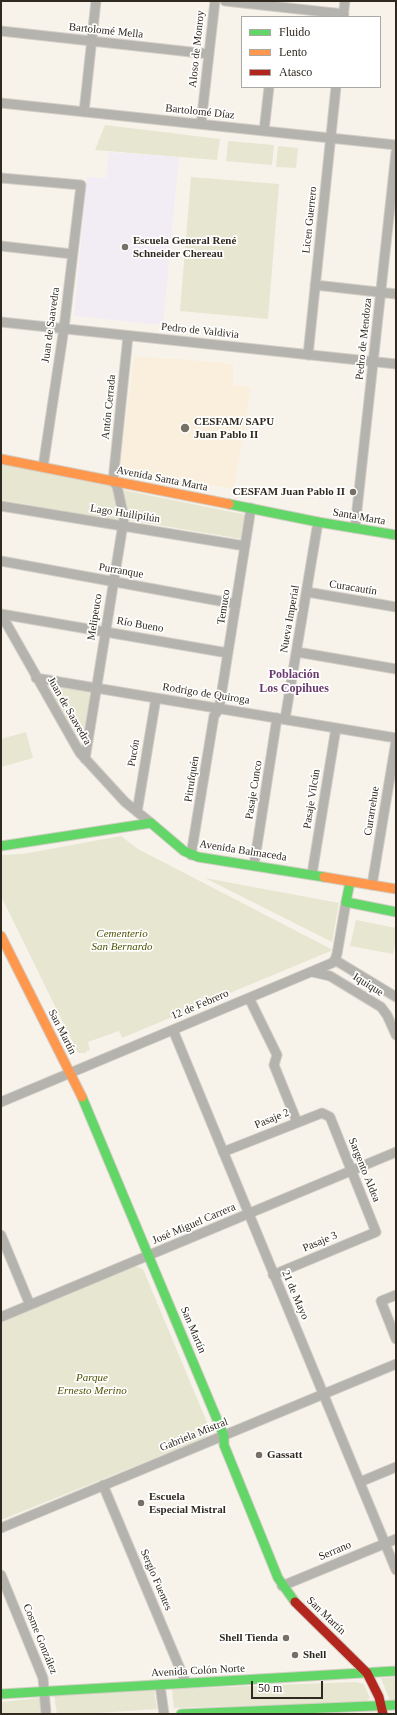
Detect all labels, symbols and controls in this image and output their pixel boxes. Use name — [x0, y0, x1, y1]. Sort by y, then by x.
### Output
street label: Aloso de Monroy — [186, 10, 208, 88]
legend — [241, 16, 381, 88]
street label: Bartolomé Mella — [68, 21, 144, 41]
text: Fluido — [279, 25, 310, 39]
text: Lento — [279, 45, 307, 59]
text: Atasco — [279, 65, 312, 79]
street label: Bartolomé Díaz — [165, 102, 235, 122]
street label: Licen Guerrero — [300, 186, 320, 254]
place label: Escuela General René Schneider Chereau — [133, 234, 236, 260]
marker: Escuela General René Schneider Chereau — [120, 242, 130, 252]
street label: Juan de Saavedra — [39, 286, 63, 364]
street label: Pedro de Mendoza — [353, 297, 375, 381]
street label: Pedro de Valdivia — [160, 320, 240, 342]
street label: Antón Cerrada — [99, 374, 119, 440]
place label: CESFAM/ SAPU Juan Pablo II — [194, 415, 274, 441]
marker: CESFAM/ SAPU Juan Pablo II — [179, 422, 191, 434]
street label: Avenida Santa Marta — [115, 464, 209, 494]
place label: CESFAM Juan Pablo II — [232, 485, 345, 499]
marker: CESFAM Juan Pablo II — [348, 487, 358, 497]
street label: Lago Huilipilún — [89, 502, 161, 526]
street label: Santa Marta — [332, 506, 386, 528]
street label: Purranque — [98, 561, 144, 581]
street label: Curacautín — [328, 578, 378, 598]
street label: Nueva Imperial — [278, 584, 302, 654]
street label: Temuco — [215, 589, 233, 625]
street label: Melipeuco — [85, 593, 105, 641]
street label: Río Bueno — [116, 614, 164, 636]
district label: Población Los Copihues — [259, 668, 329, 696]
street label: Juan de Saavedra — [44, 675, 94, 747]
street label: Rodrigo de Quiroga — [162, 681, 250, 707]
street label: Pucón — [125, 738, 143, 768]
street label: Pitrufquén — [182, 755, 202, 803]
street label: Pasaje Cunco — [243, 760, 265, 820]
street label: Pasaje Vilcún — [301, 768, 323, 830]
street label: Curarrehue — [362, 786, 382, 836]
street label: Avenida Balmaceda — [198, 838, 288, 864]
park label: Cementerio San Bernardo — [91, 927, 153, 953]
street label: Iquique — [350, 970, 386, 1000]
street label: 12 de Febrero — [169, 987, 231, 1023]
street label: San Martín — [45, 1007, 79, 1057]
street label: Pasaje 2 — [253, 1106, 291, 1132]
street label: Sargento Aldea — [345, 1136, 383, 1204]
street label: José Miguel Carrera — [150, 1200, 238, 1248]
street label: Pasaje 3 — [301, 1229, 339, 1255]
street label: 21 de Mayo — [279, 1268, 311, 1322]
street label: San Martín — [177, 1305, 209, 1355]
park label: Parque Ernesto Merino — [57, 1371, 127, 1397]
street label: Gabriela Mistral — [158, 1415, 230, 1455]
place label: Gassatt — [267, 1448, 302, 1462]
marker: Gassatt — [254, 1450, 264, 1460]
place label: Escuela Especial Mistral — [149, 1490, 226, 1516]
marker: Escuela Especial Mistral — [136, 1498, 146, 1508]
street label: Serrano — [317, 1538, 353, 1564]
street label: Sergio Fuentes — [137, 1547, 175, 1613]
street label: San Martín — [304, 1594, 348, 1638]
street label: Cosme González — [20, 1602, 60, 1676]
place label: Shell Tienda — [219, 1631, 278, 1645]
marker: Shell Tienda — [281, 1633, 291, 1643]
place label: Shell — [303, 1648, 326, 1662]
marker: Shell — [290, 1650, 300, 1660]
street label: Avenida Colón Norte — [151, 1662, 245, 1680]
scale bar — [253, 1673, 325, 1699]
text: 50 m — [258, 1681, 282, 1695]

